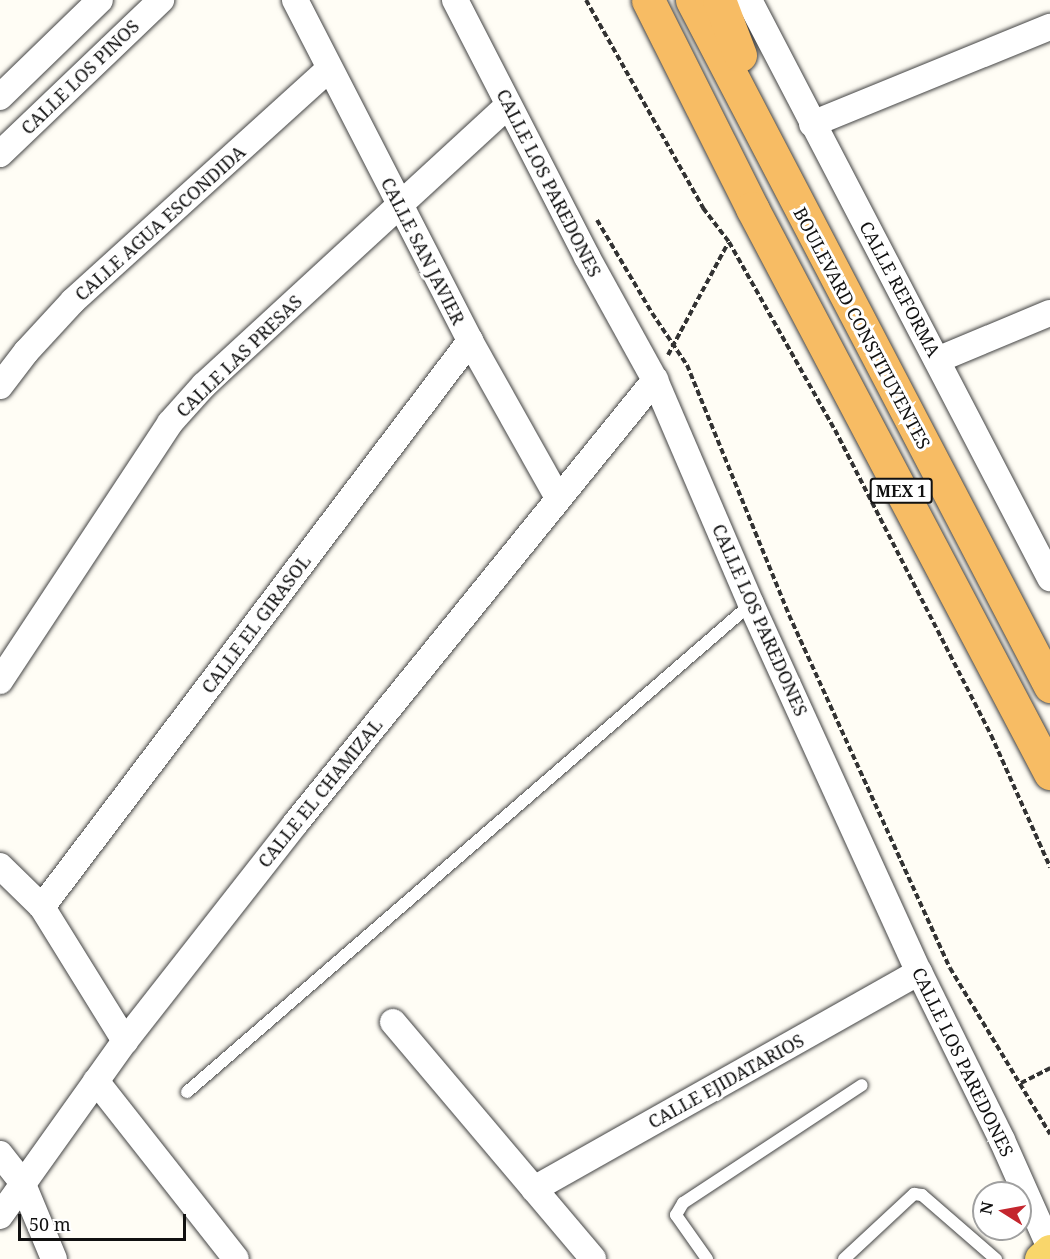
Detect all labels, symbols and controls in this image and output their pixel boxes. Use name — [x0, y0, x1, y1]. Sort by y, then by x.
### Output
street label: CALLE LOS PINOS — [17, 15, 143, 139]
street label: CALLE LOS PAREDONES — [492, 85, 606, 281]
street label: CALLE AGUA ESCONDIDA — [71, 141, 249, 305]
street label: CALLE SAN JAVIER — [377, 174, 469, 328]
street label: BOULEVARD CONSTITUYENTES — [789, 204, 935, 452]
street label: CALLE REFORMA — [855, 218, 945, 360]
street label: CALLE LAS PRESAS — [172, 290, 306, 422]
road number: MEX 1 — [870, 478, 932, 504]
street label: CALLE LOS PAREDONES — [708, 521, 812, 719]
street label: CALLE EL GIRASOL — [197, 551, 315, 697]
street label: CALLE EL CHAMIZAL — [253, 714, 387, 872]
street label: CALLE LOS PAREDONES — [908, 964, 1018, 1160]
street label: CALLE EJIDATARIOS — [644, 1029, 808, 1133]
north arrow — [972, 1181, 1032, 1241]
text: N — [974, 1200, 998, 1216]
scale bar — [21, 1202, 189, 1240]
text: 50 m — [29, 1212, 71, 1236]

